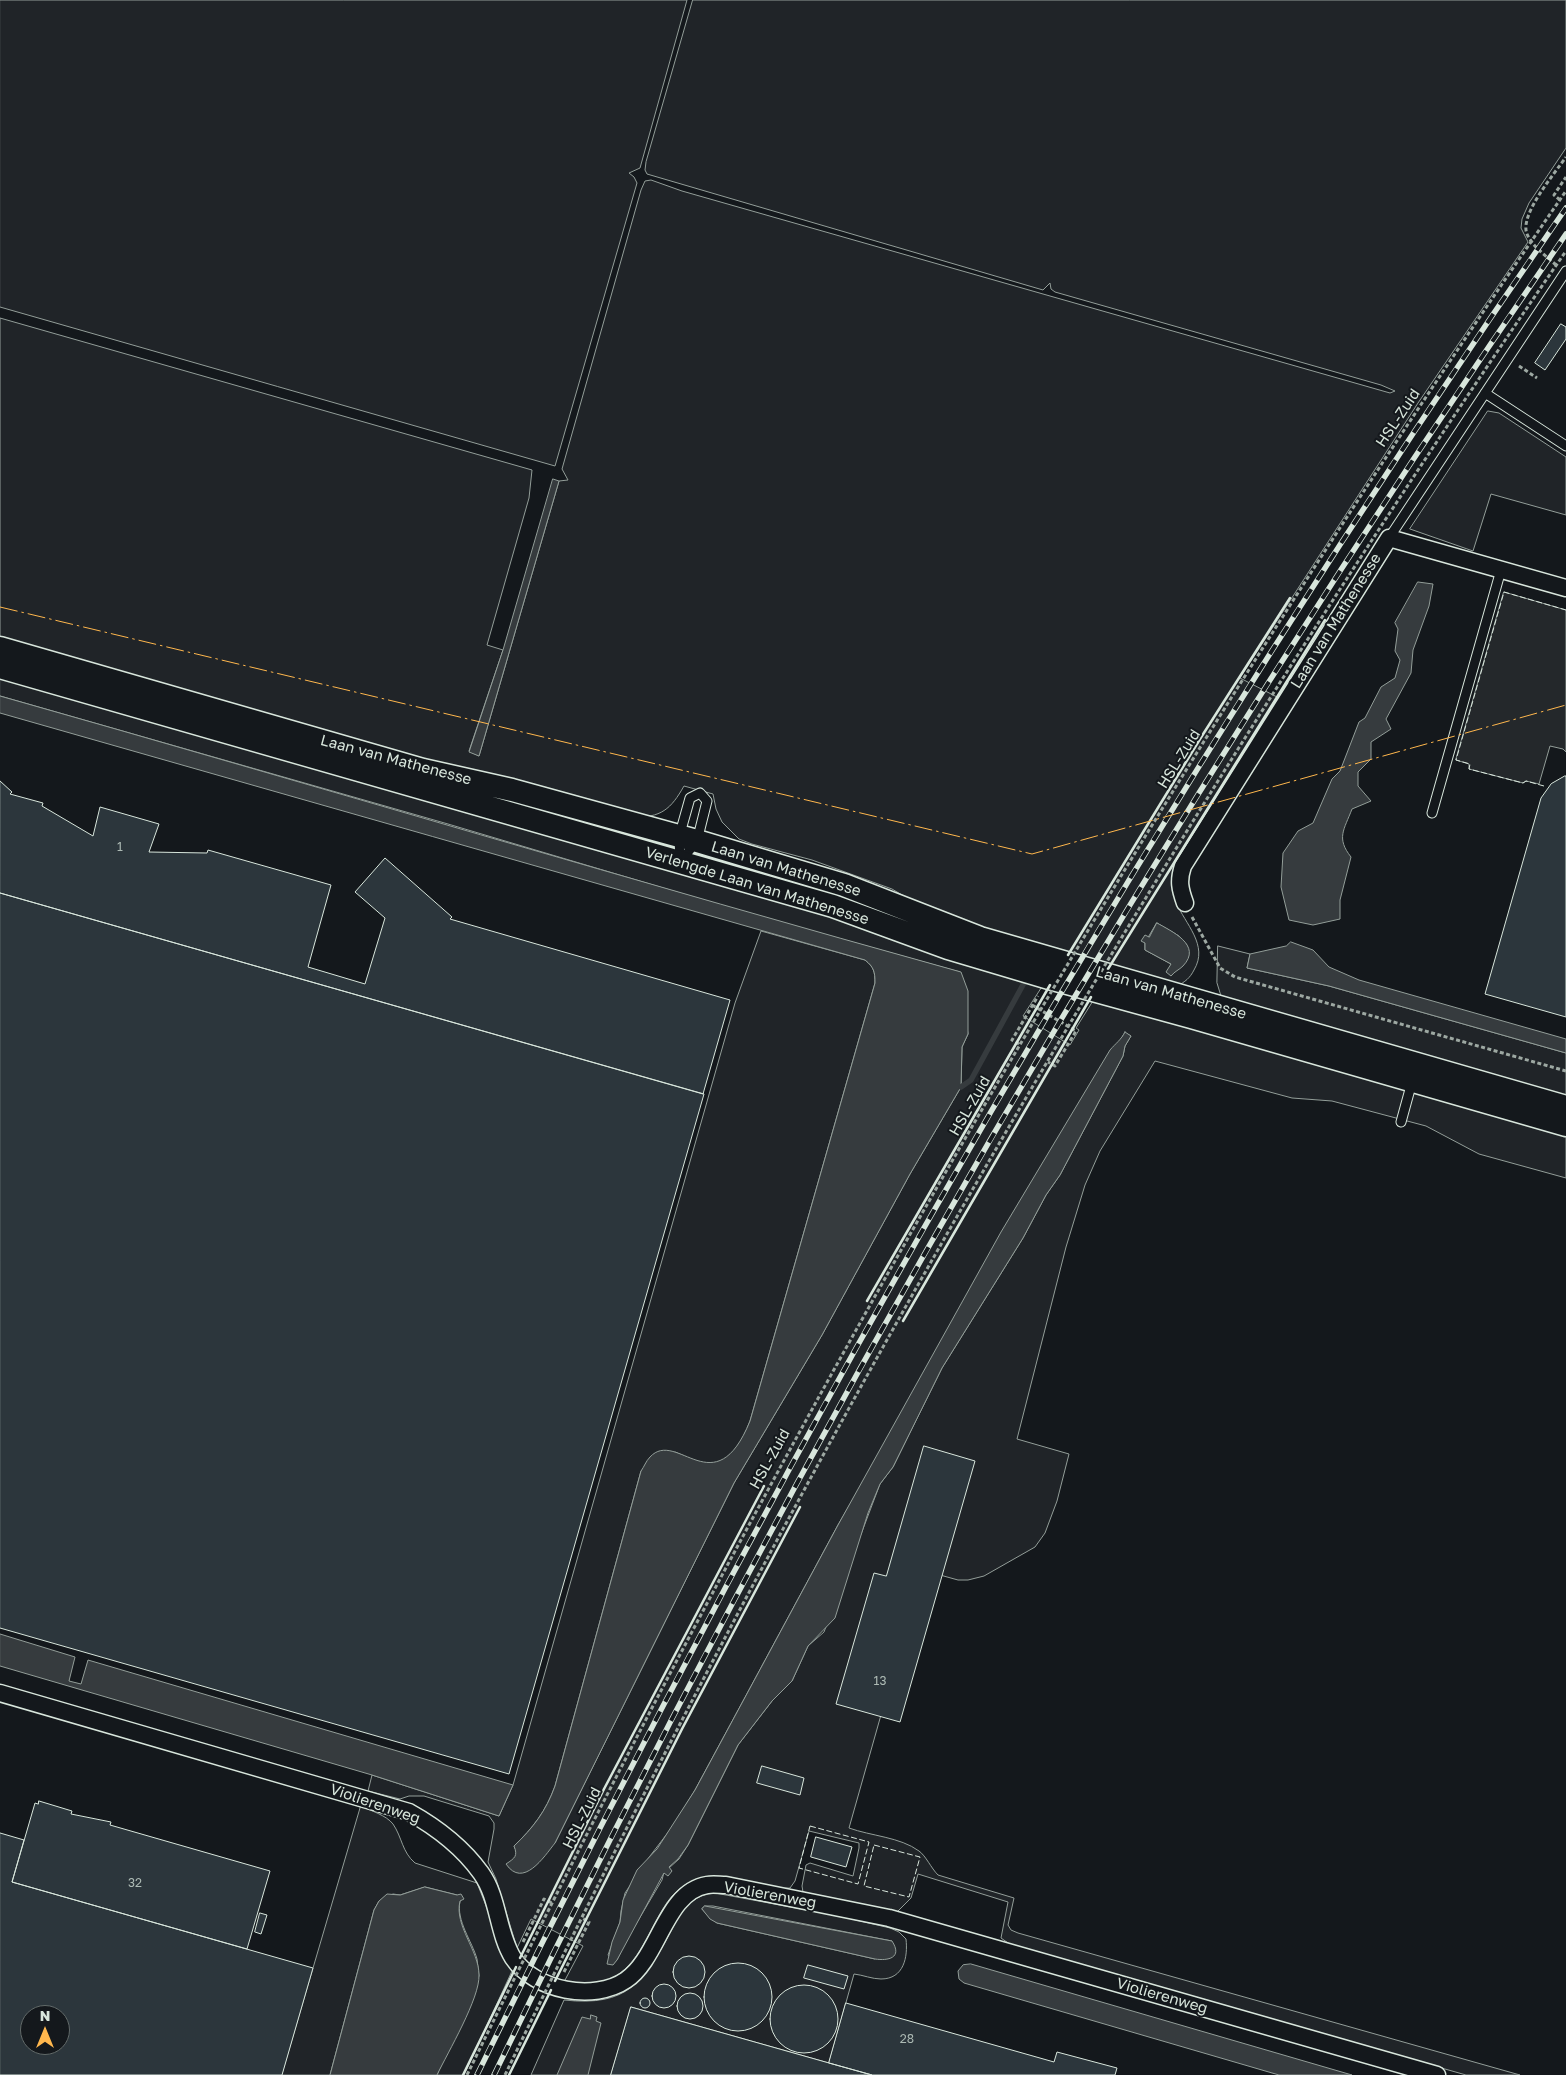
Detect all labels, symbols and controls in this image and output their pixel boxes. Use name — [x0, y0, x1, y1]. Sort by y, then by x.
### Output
street label: HSL-Zuid — [1372, 385, 1424, 451]
street label: Laan van Mathenesse — [1287, 550, 1385, 692]
street label: HSL-Zuid — [1154, 726, 1204, 792]
street label: Laan van Mathenesse — [318, 731, 474, 789]
street label: Laan van Mathenesse — [709, 838, 863, 900]
house number: 1 — [117, 840, 123, 854]
street label: Verlengde Laan van Mathenesse — [643, 843, 871, 929]
street label: Laan van Mathenesse — [1094, 963, 1248, 1023]
street label: HSL-Zuid — [946, 1073, 994, 1139]
street label: HSL-Zuid — [746, 1426, 794, 1492]
house number: 13 — [874, 1674, 886, 1688]
street label: Violierenweg — [328, 1780, 422, 1828]
street label: HSL-Zuid — [559, 1784, 605, 1852]
house number: 32 — [128, 1876, 142, 1890]
street label: Violierenweg — [722, 1878, 818, 1912]
street label: Violierenweg — [1114, 1974, 1210, 2018]
north arrow — [20, 2005, 70, 2055]
text: N — [40, 2007, 50, 2024]
house number: 28 — [900, 2032, 914, 2046]

